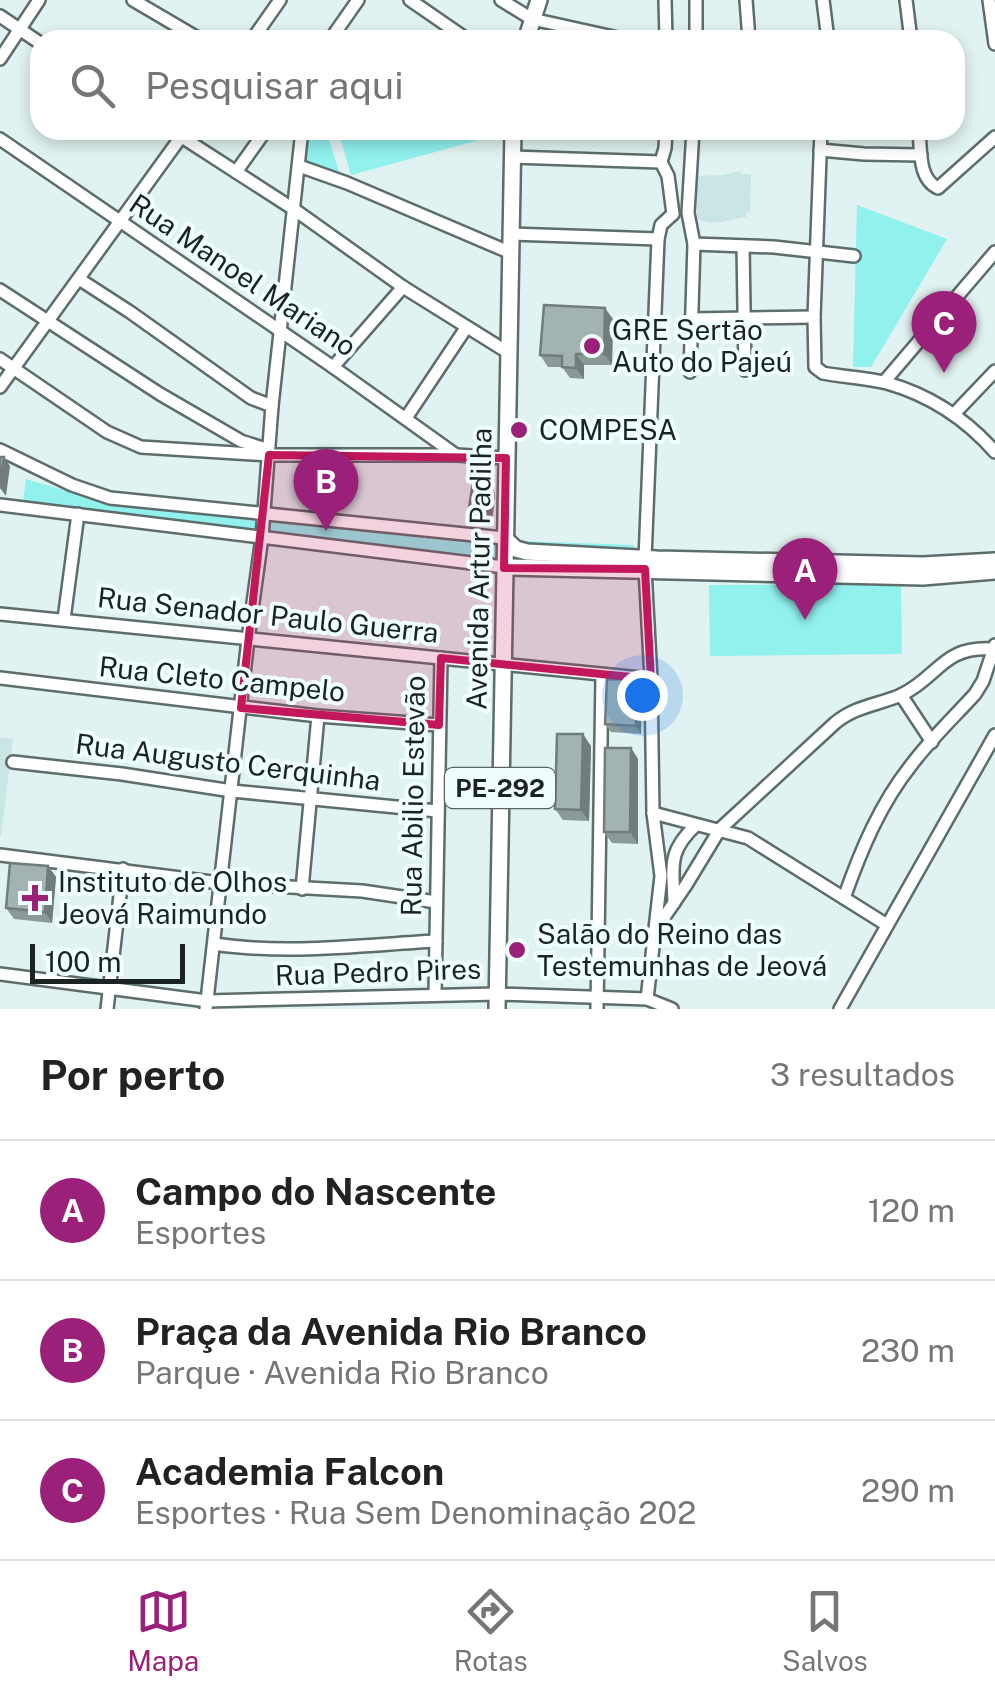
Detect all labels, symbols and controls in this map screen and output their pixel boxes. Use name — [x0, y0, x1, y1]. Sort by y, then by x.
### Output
search box — [30, 30, 965, 140]
icon: search — [65, 58, 120, 113]
text: Pesquisar aqui — [145, 63, 404, 108]
street label: Rua Manoel Mariano — [124, 186, 363, 363]
pin: C — [912, 290, 976, 373]
place label: GRE Sertão Auto do Pajeú — [612, 313, 792, 378]
marker: GRE Sertão Auto do Pajeú — [581, 335, 603, 357]
place label: COMPESA — [539, 413, 677, 446]
marker: COMPESA — [508, 419, 530, 441]
street label: Avenida Artur Padilha — [460, 428, 497, 710]
pin: B — [294, 448, 358, 531]
pin: A — [772, 538, 838, 620]
street label: Rua Senador Paulo Guerra — [96, 580, 440, 649]
street label: Rua Cleto Campelo — [97, 649, 347, 708]
your location — [617, 670, 668, 721]
street label: Rua Abilio Estevão — [394, 675, 431, 917]
street label: Rua Augusto Cerquinha — [74, 726, 382, 797]
road number: PE-292 — [445, 768, 555, 808]
place label: Instituto de Olhos Jeová Raimundo — [58, 865, 287, 930]
marker: Instituto de Olhos Jeová Raimundo — [22, 885, 48, 911]
place label: Salão do Reino das Testemunhas de Jeová — [537, 917, 827, 982]
scale bar — [30, 939, 185, 984]
marker: Salão do Reino das Testemunhas de Jeová — [506, 939, 528, 961]
text: 100 m — [45, 945, 122, 978]
street label: Rua Pedro Pires — [274, 951, 482, 992]
text: Por perto — [40, 1050, 225, 1099]
text: 3 resultados — [770, 1056, 955, 1093]
text: Campo do Nascente — [135, 1169, 497, 1214]
text: A — [61, 1192, 84, 1229]
text: 120 m — [868, 1192, 955, 1229]
text: Esportes — [135, 1214, 266, 1251]
text: Praça da Avenida Rio Branco — [135, 1309, 647, 1354]
text: B — [62, 1332, 83, 1369]
text: 230 m — [861, 1332, 955, 1369]
text: Parque · Avenida Rio Branco — [135, 1354, 549, 1391]
text: Academia Falcon — [135, 1449, 444, 1494]
text: C — [61, 1472, 84, 1509]
text: 290 m — [861, 1472, 955, 1509]
text: Esportes · Rua Sem Denominação 202 — [135, 1494, 696, 1531]
tab: Mapa — [127, 1584, 199, 1677]
tab: Rotas — [454, 1584, 528, 1677]
tab: Salvos — [782, 1584, 868, 1677]

